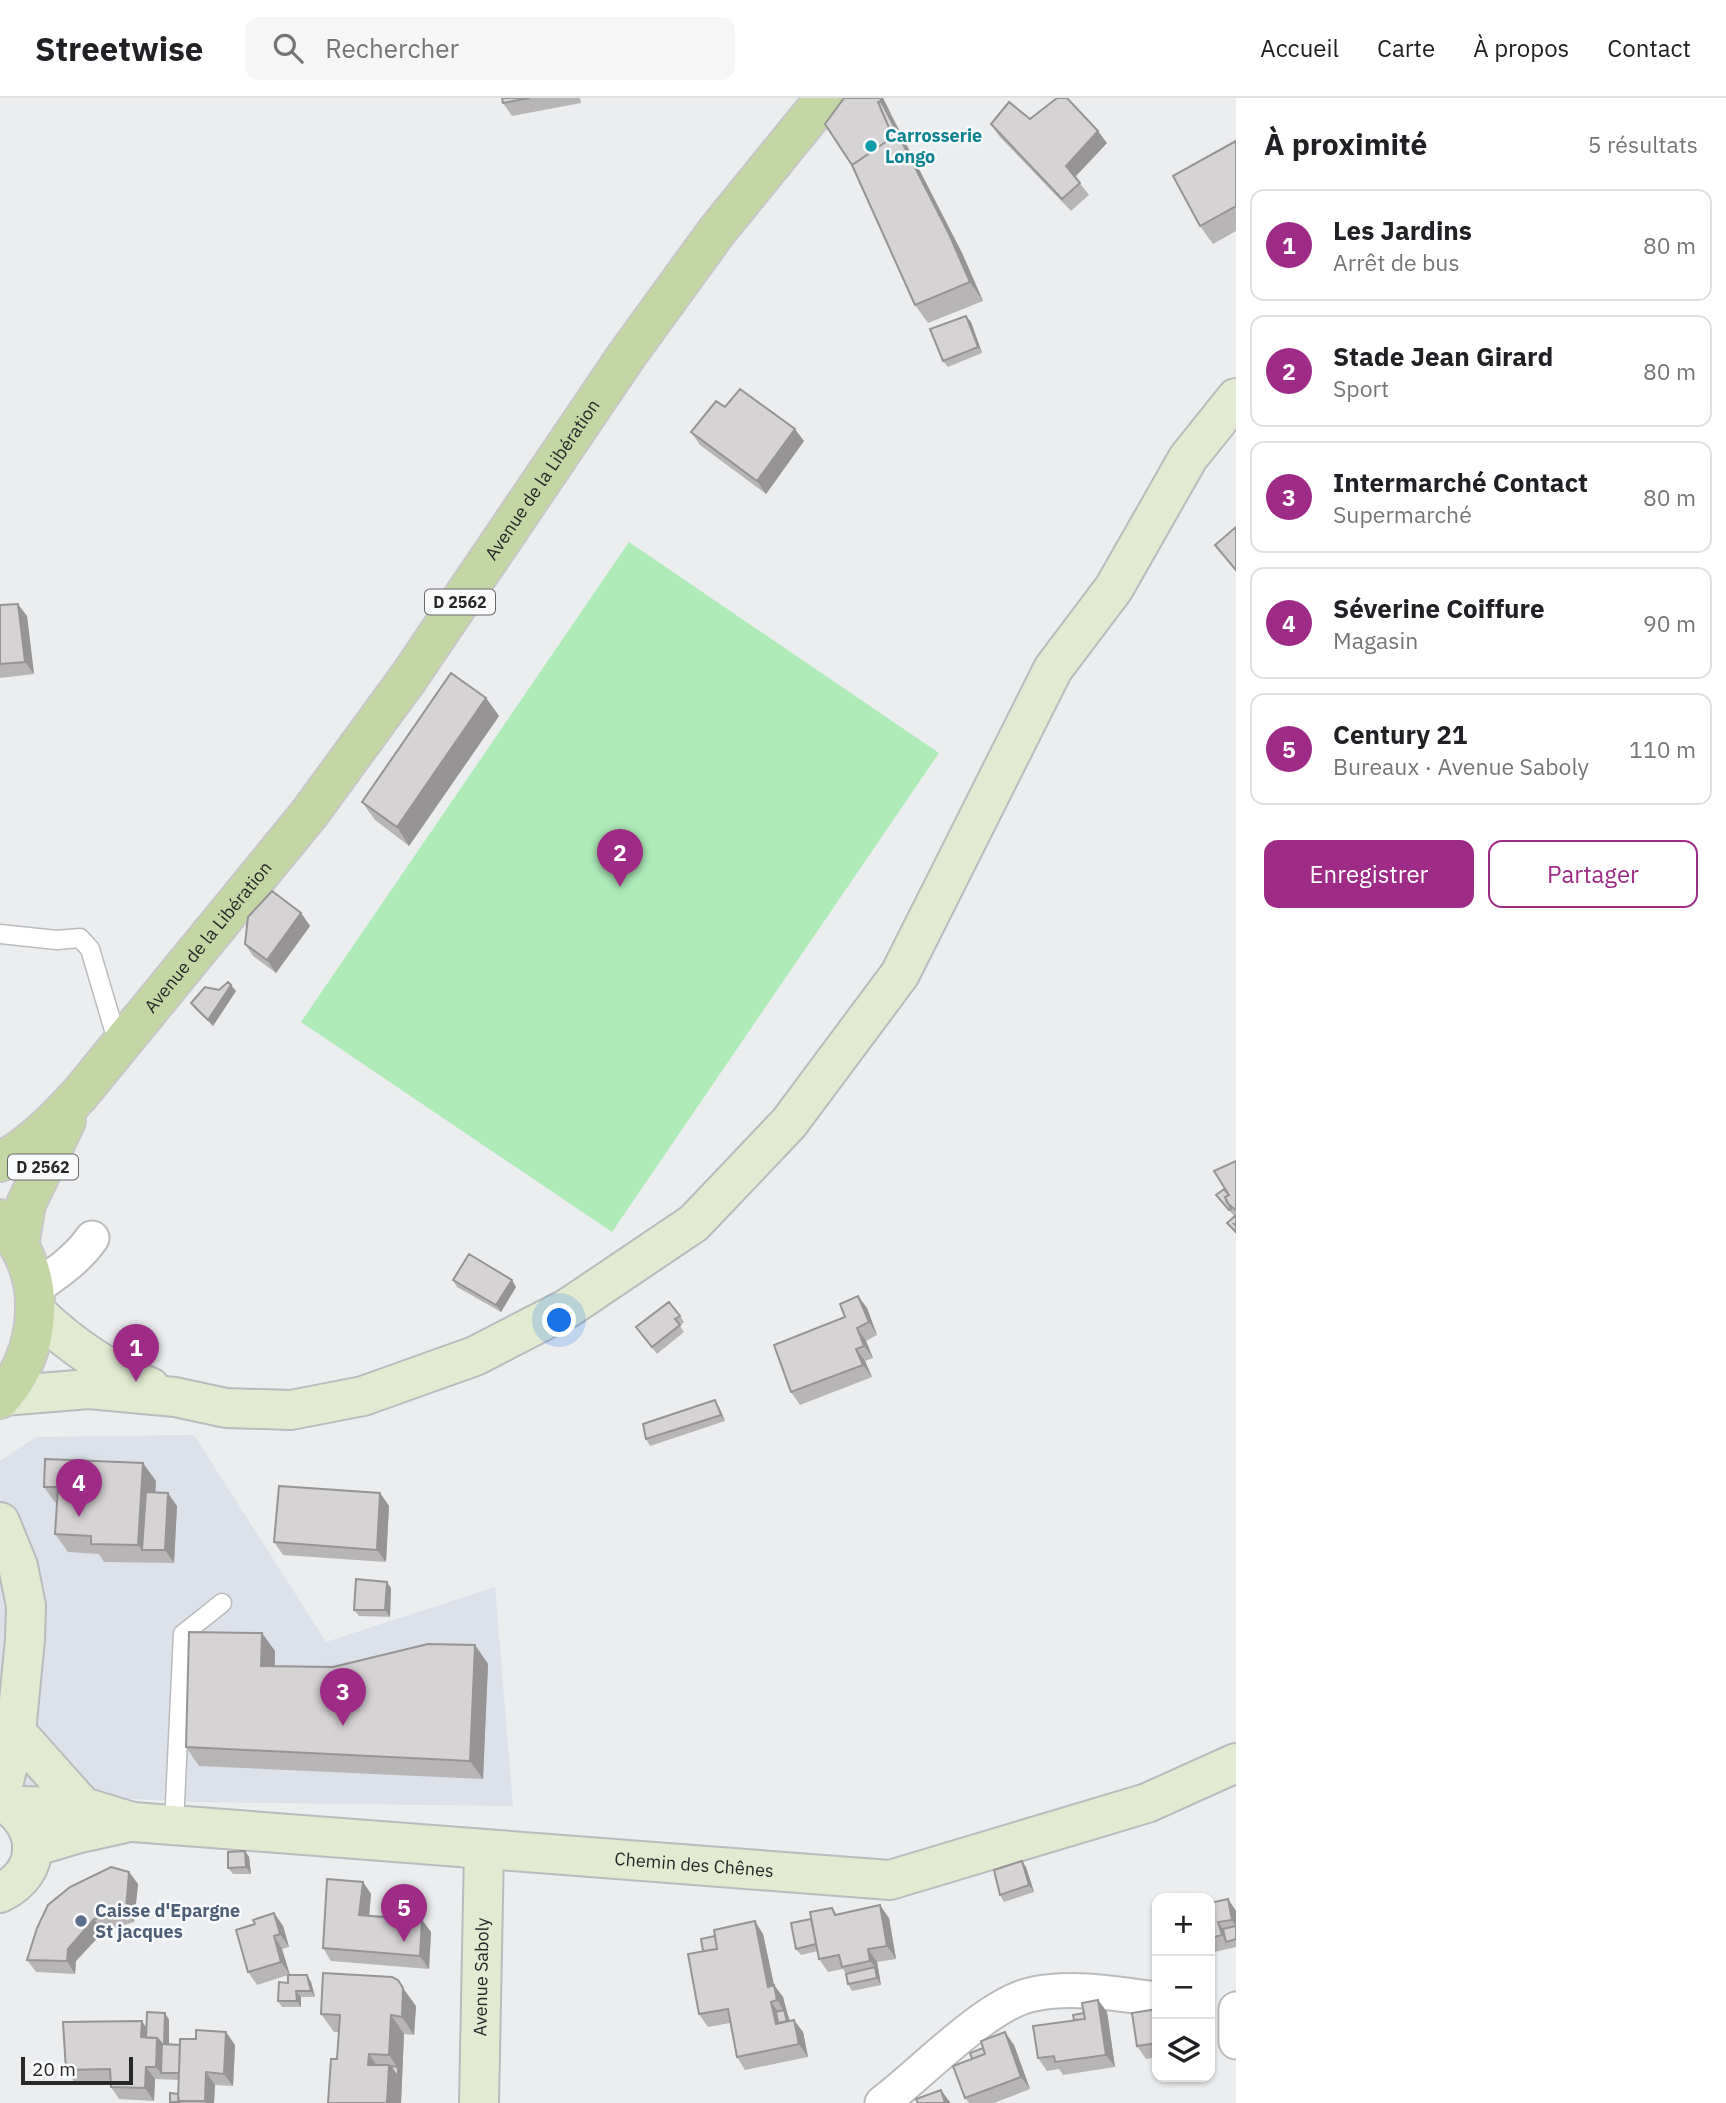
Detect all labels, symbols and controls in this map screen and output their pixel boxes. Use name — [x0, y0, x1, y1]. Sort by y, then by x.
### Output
search box — [245, 17, 735, 80]
text: Streetwise — [35, 27, 203, 70]
icon: search — [269, 29, 307, 67]
text: Rechercher — [325, 31, 459, 65]
text: Accueil — [1260, 32, 1339, 64]
text: Carte — [1377, 32, 1435, 64]
text: À propos — [1473, 32, 1569, 64]
text: Contact — [1607, 32, 1691, 64]
place label: Carrosserie Longo — [885, 124, 982, 168]
text: À proximité — [1264, 124, 1427, 163]
text: 5 résultats — [1588, 129, 1698, 159]
marker: Carrosserie Longo — [863, 138, 879, 154]
text: Les Jardins — [1333, 213, 1472, 247]
text: 1 — [1282, 230, 1296, 260]
text: 80 m — [1643, 230, 1696, 260]
text: Arrêt de bus — [1333, 247, 1460, 277]
text: Stade Jean Girard — [1333, 339, 1553, 373]
text: 2 — [1282, 356, 1296, 386]
text: 80 m — [1643, 356, 1696, 386]
text: Sport — [1333, 373, 1389, 403]
street label: Avenue de la Libération — [480, 395, 605, 564]
text: Intermarché Contact — [1333, 465, 1588, 499]
text: 3 — [1282, 482, 1296, 512]
text: 80 m — [1643, 482, 1696, 512]
text: Supermarché — [1333, 499, 1472, 529]
road number: D 2562 — [425, 589, 495, 614]
text: Séverine Coiffure — [1333, 591, 1545, 625]
text: 4 — [1282, 608, 1296, 638]
text: 90 m — [1643, 608, 1696, 638]
text: Magasin — [1333, 625, 1418, 655]
text: Century 21 — [1333, 717, 1467, 751]
text: 5 — [1282, 734, 1296, 764]
text: 110 m — [1629, 734, 1696, 764]
text: Bureaux · Avenue Saboly — [1333, 751, 1589, 781]
pin: 2 — [597, 829, 643, 887]
button: Enregistrer — [1264, 840, 1474, 908]
button: Partager — [1488, 840, 1698, 908]
street label: Avenue de la Libération — [139, 857, 277, 1017]
road number: D 2562 — [8, 1154, 78, 1180]
your location — [542, 1303, 576, 1337]
pin: 1 — [113, 1324, 159, 1382]
pin: 4 — [56, 1459, 102, 1517]
pin: 3 — [320, 1668, 366, 1726]
street label: Chemin des Chênes — [614, 1847, 775, 1882]
pin: 5 — [381, 1884, 427, 1942]
map controls — [1152, 1893, 1215, 2082]
button: + — [1152, 1893, 1215, 1956]
place label: Caisse d'Epargne St jacques — [95, 1899, 240, 1943]
marker: Caisse d'Epargne St jacques — [73, 1913, 89, 1929]
street label: Avenue Saboly — [468, 1917, 494, 2037]
button: − — [1152, 1956, 1215, 2019]
button: layers — [1152, 2019, 1215, 2082]
scale bar — [21, 2054, 133, 2086]
text: 20 m — [32, 2057, 76, 2081]

